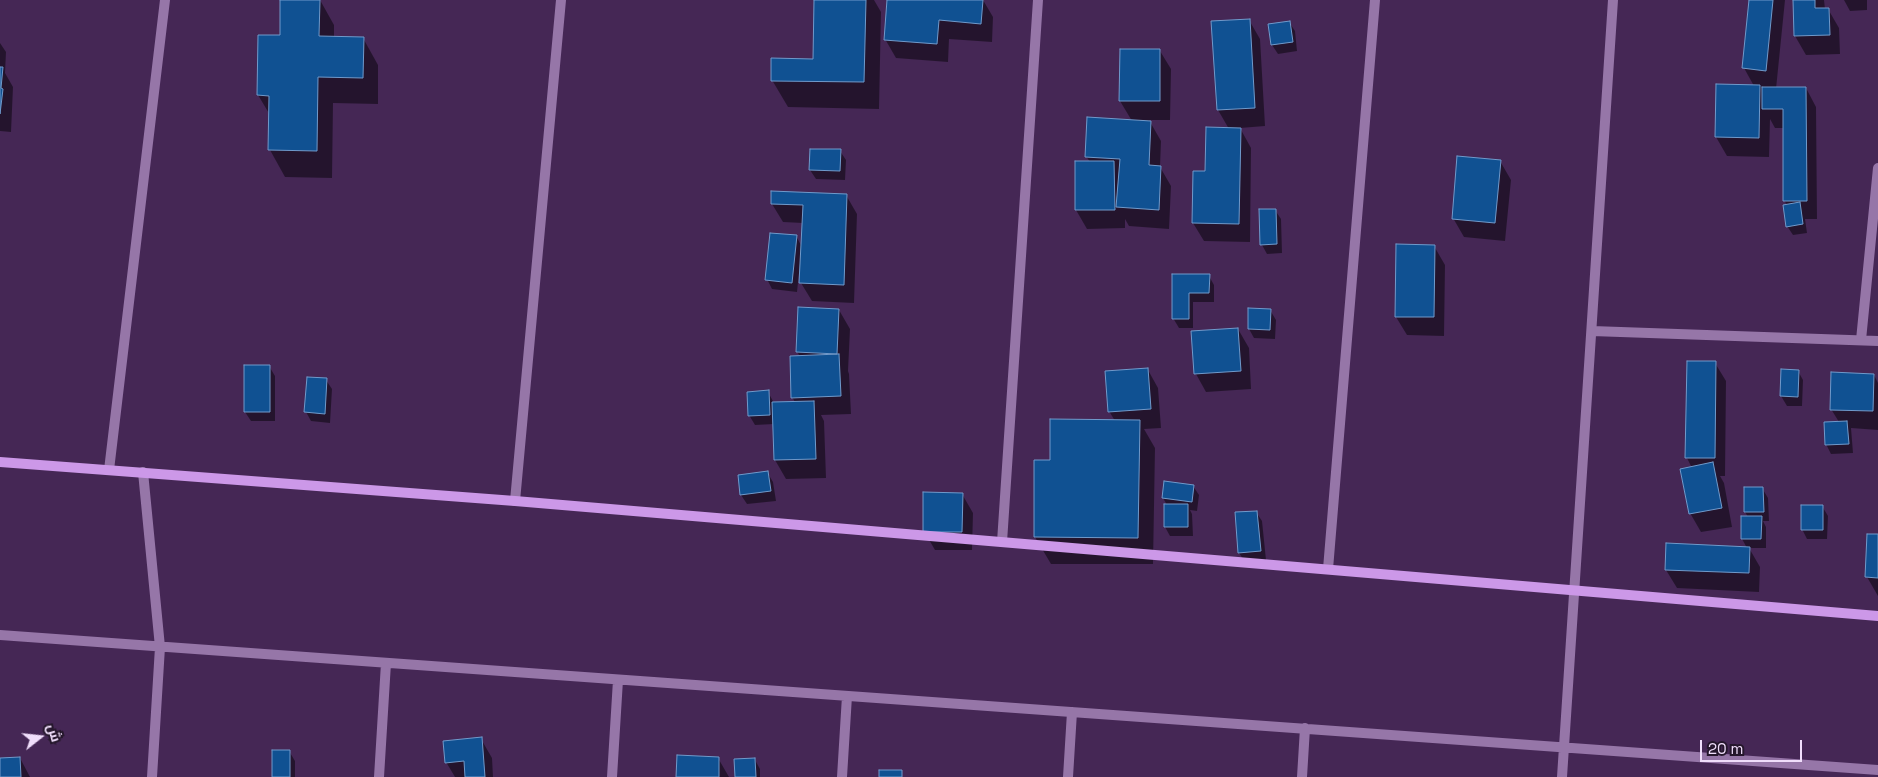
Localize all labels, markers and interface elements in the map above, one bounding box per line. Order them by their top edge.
north arrow [15,712,65,762]
text: ش [43,722,66,744]
scale bar [1703,730,1806,762]
text: 20 m [1708,739,1743,758]

